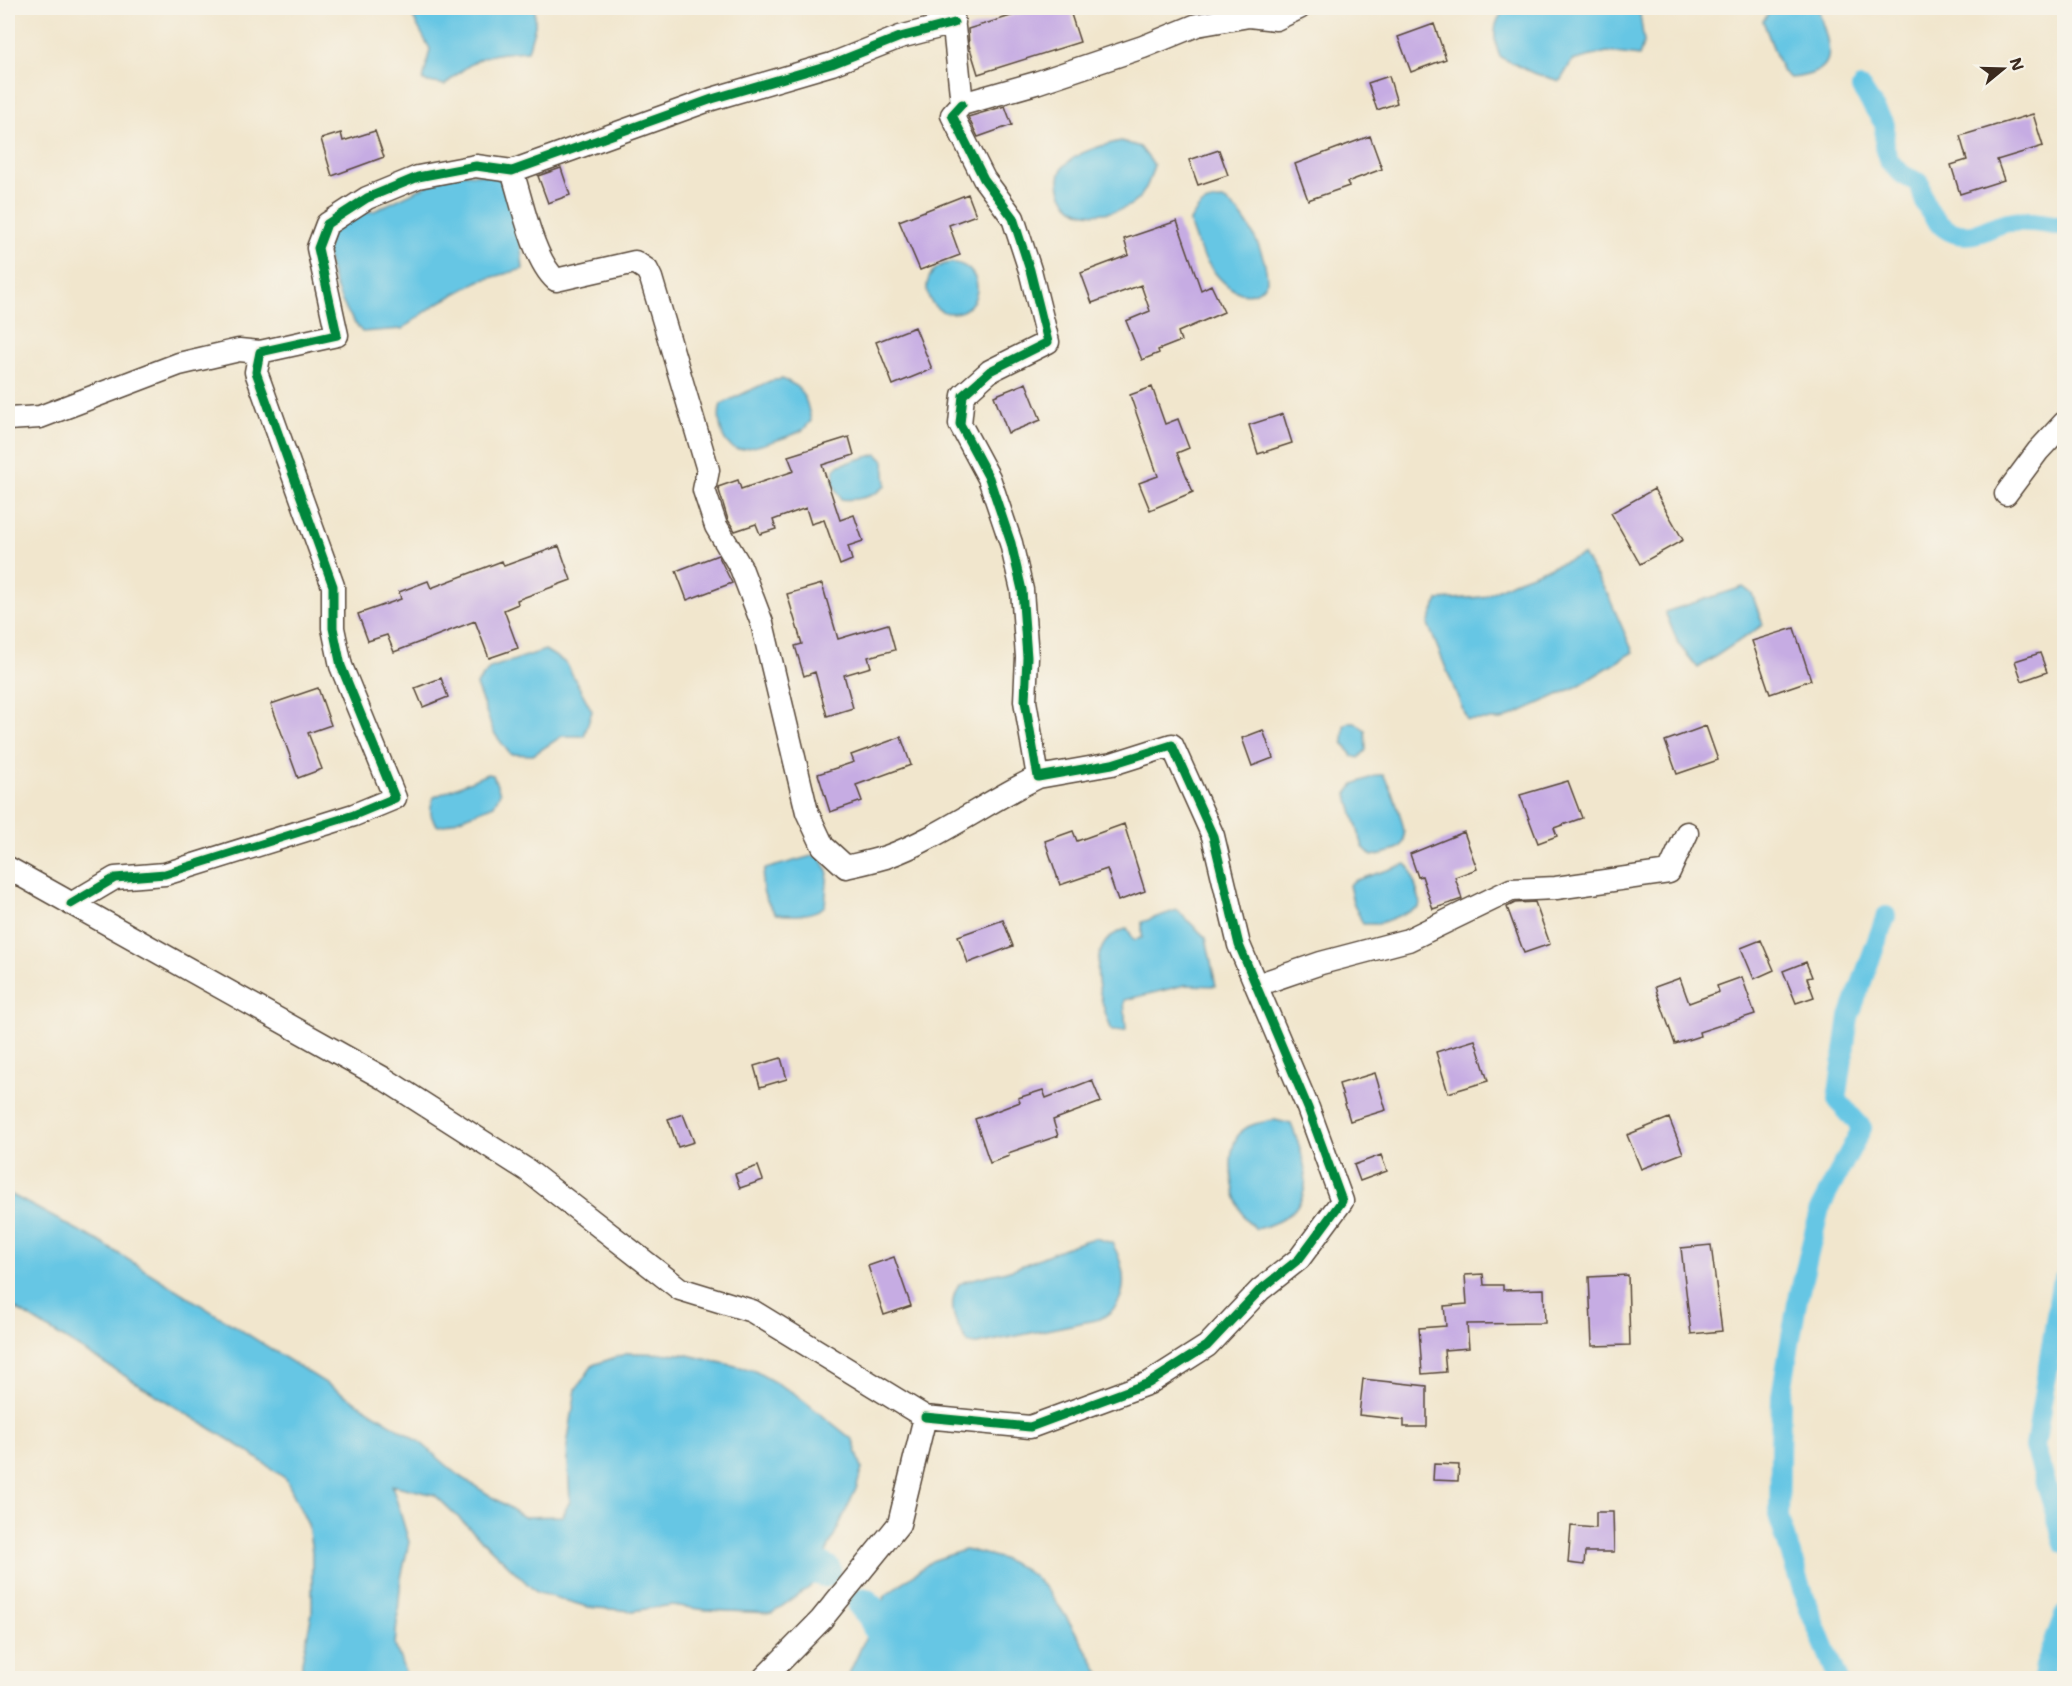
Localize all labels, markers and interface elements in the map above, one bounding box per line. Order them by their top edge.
north arrow [1973,39,2033,99]
text: N [2005,55,2029,74]

